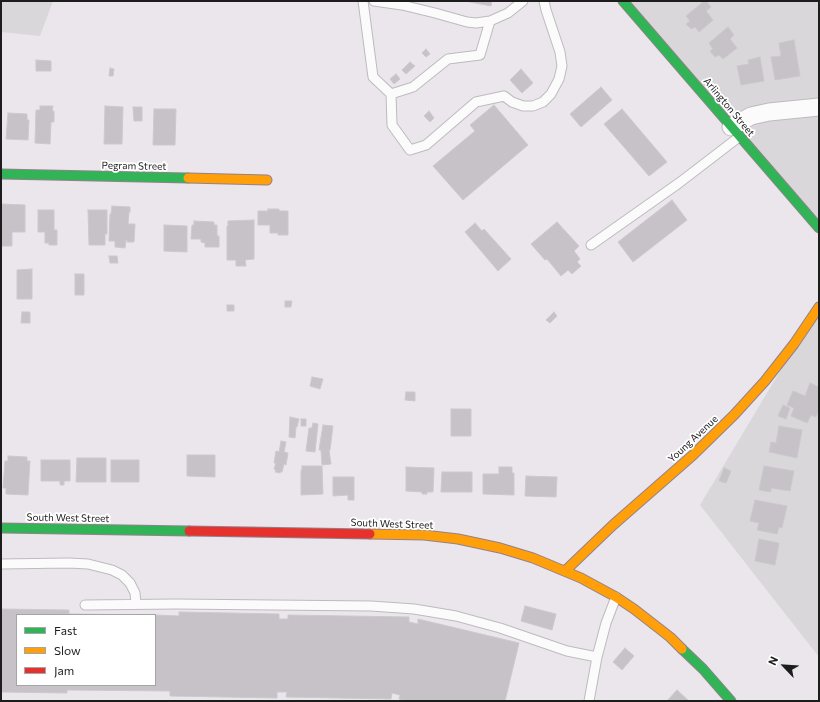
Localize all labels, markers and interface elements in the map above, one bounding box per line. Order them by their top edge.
street label: Arlington Street [701,75,757,139]
street label: Pegram Street [101,159,167,173]
street label: Young Avenue [666,413,720,465]
street label: South West Street [27,511,109,525]
street label: South West Street [350,517,434,531]
legend [16,614,156,686]
text: Fast [54,623,77,637]
text: Slow [54,643,81,657]
north arrow [764,646,804,686]
text: N [765,654,780,667]
text: Jam [54,663,74,677]

